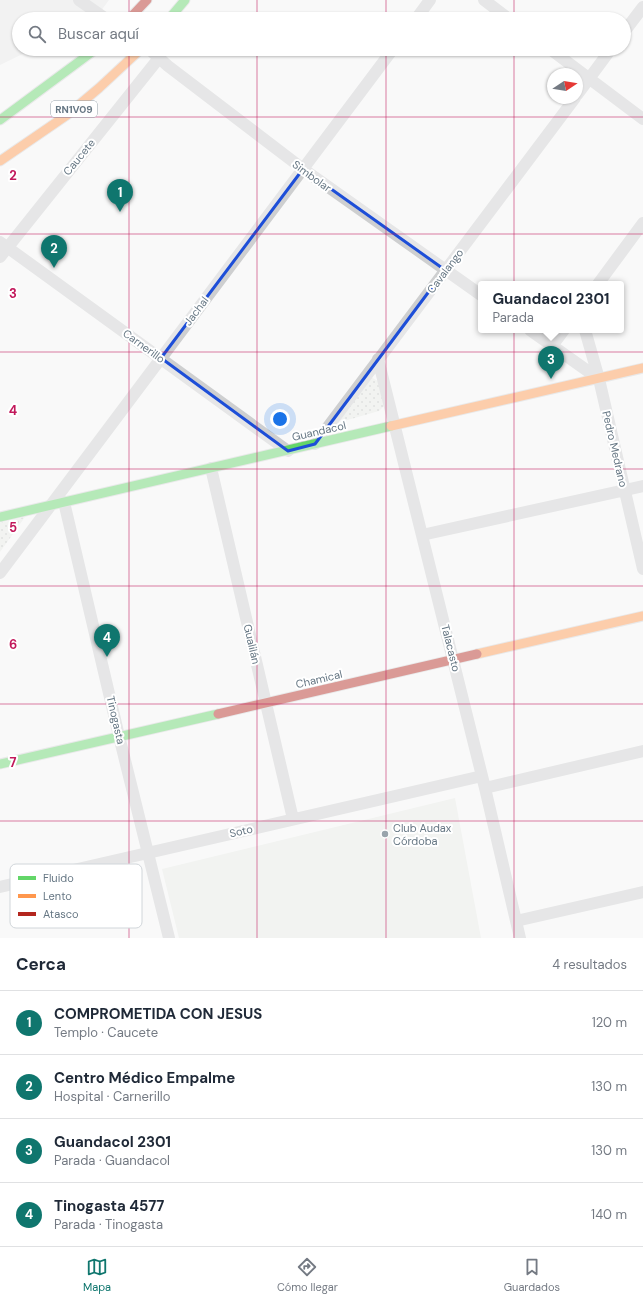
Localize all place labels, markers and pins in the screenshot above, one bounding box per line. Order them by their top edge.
pin: 1 [107,179,133,212]
pin: 2 [41,235,67,268]
pin: 3 [538,346,564,379]
pin: 4 [94,624,120,657]
place label: Club Audax Córdoba [393,821,452,848]
marker: Club Audax Córdoba [380,829,390,839]

